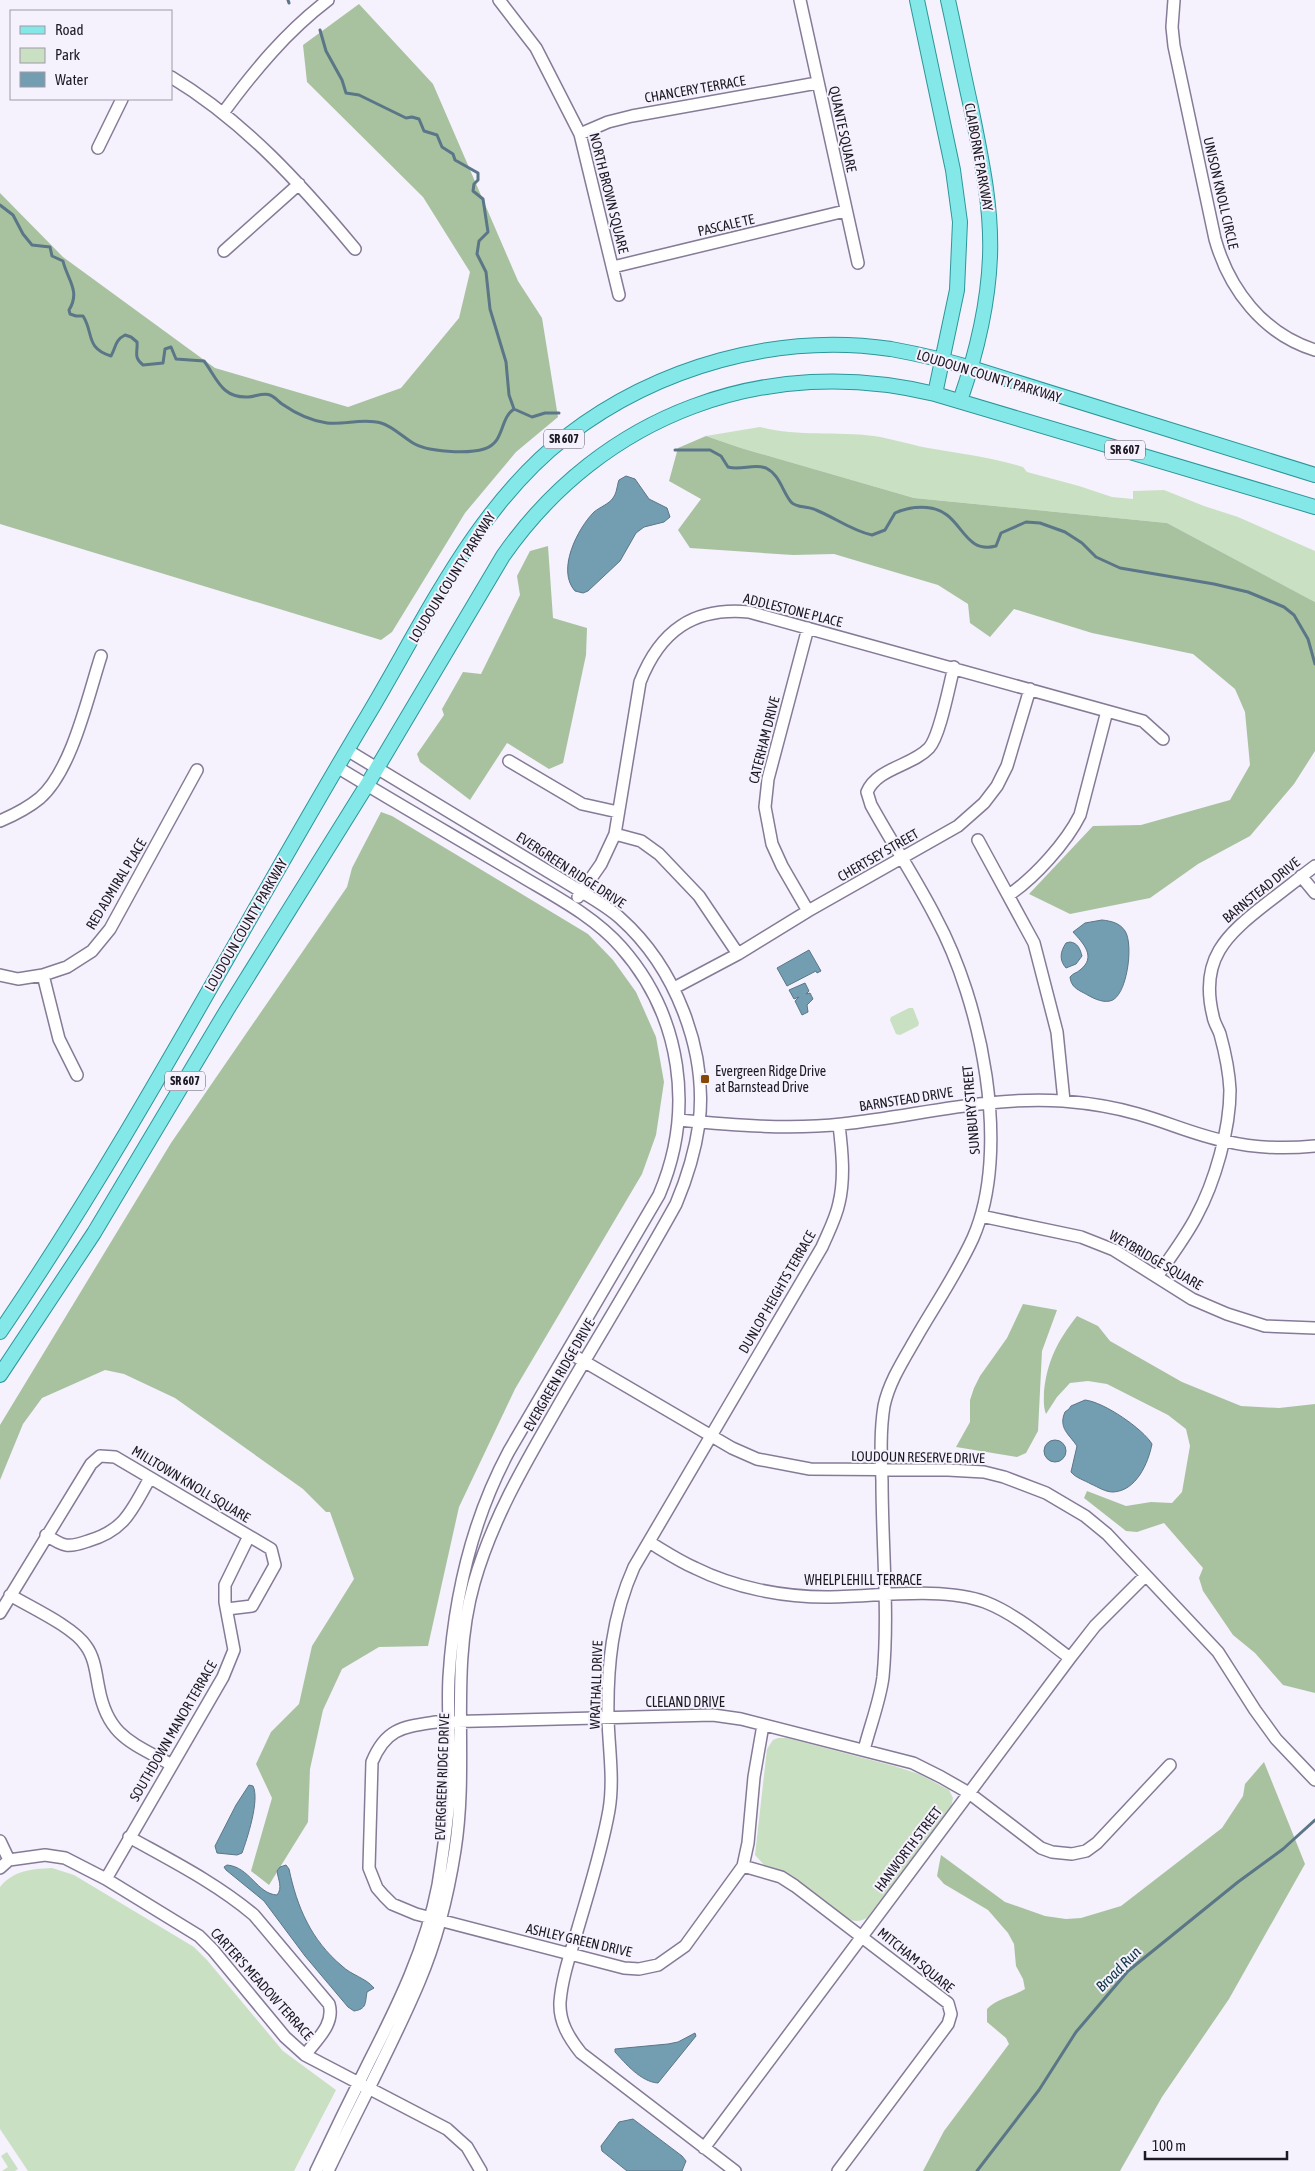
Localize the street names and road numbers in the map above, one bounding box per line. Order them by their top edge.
street label: CHANCERY TERRACE [643,72,747,106]
street label: QUANTE SQUARE [826,84,860,174]
street label: CLAIBORNE PARKWAY [962,102,997,213]
street label: NORTH BROWN SQUARE [586,131,632,255]
street label: UNISON KNOLL CIRCLE [1200,135,1242,251]
street label: PASCALE TE [696,211,756,239]
street label: LOUDOUN COUNTY PARKWAY [915,346,1064,406]
road number: SR 607 [544,429,584,448]
road number: SR 607 [1105,440,1145,460]
street label: LOUDOUN COUNTY PARKWAY [405,508,499,645]
street label: ADDLESTONE PLACE [742,590,844,630]
street label: CATERHAM DRIVE [745,695,783,785]
street label: CHERTSEY STREET [835,825,921,885]
street label: EVERGREEN RIDGE DRIVE [513,829,629,911]
street label: RED ADMIRAL PLACE [83,836,149,932]
street label: BARNSTEAD DRIVE [1219,854,1303,926]
street label: LOUDOUN COUNTY PARKWAY [201,855,291,994]
street label: SUNBURY STREET [959,1065,983,1155]
road number: SR 607 [165,1072,205,1090]
street label: BARNSTEAD DRIVE [858,1084,954,1114]
street label: WEYBRIDGE SQUARE [1107,1227,1205,1293]
street label: DUNLOP HEIGHTS TERRACE [735,1228,819,1356]
street label: EVERGREEN RIDGE DRIVE [520,1316,598,1434]
street label: MILLTOWN KNOLL SQUARE [129,1442,253,1526]
street label: LOUDOUN RESERVE DRIVE [851,1448,985,1466]
street label: WHELPLEHILL TERRACE [804,1572,922,1588]
street label: WRATHALL DRIVE [586,1640,606,1730]
street label: SOUTHDOWN MANOR TERRACE [126,1658,220,1804]
street label: CLELAND DRIVE [645,1694,725,1710]
street label: EVERGREEN RIDGE DRIVE [432,1713,452,1841]
street label: HANWORTH STREET [871,1804,945,1894]
street label: ASHLEY GREEN DRIVE [525,1920,634,1960]
street label: MITCHAM SQUARE [875,1924,957,1996]
street label: CARTER'S MEADOW TERRACE [208,1925,316,2043]

